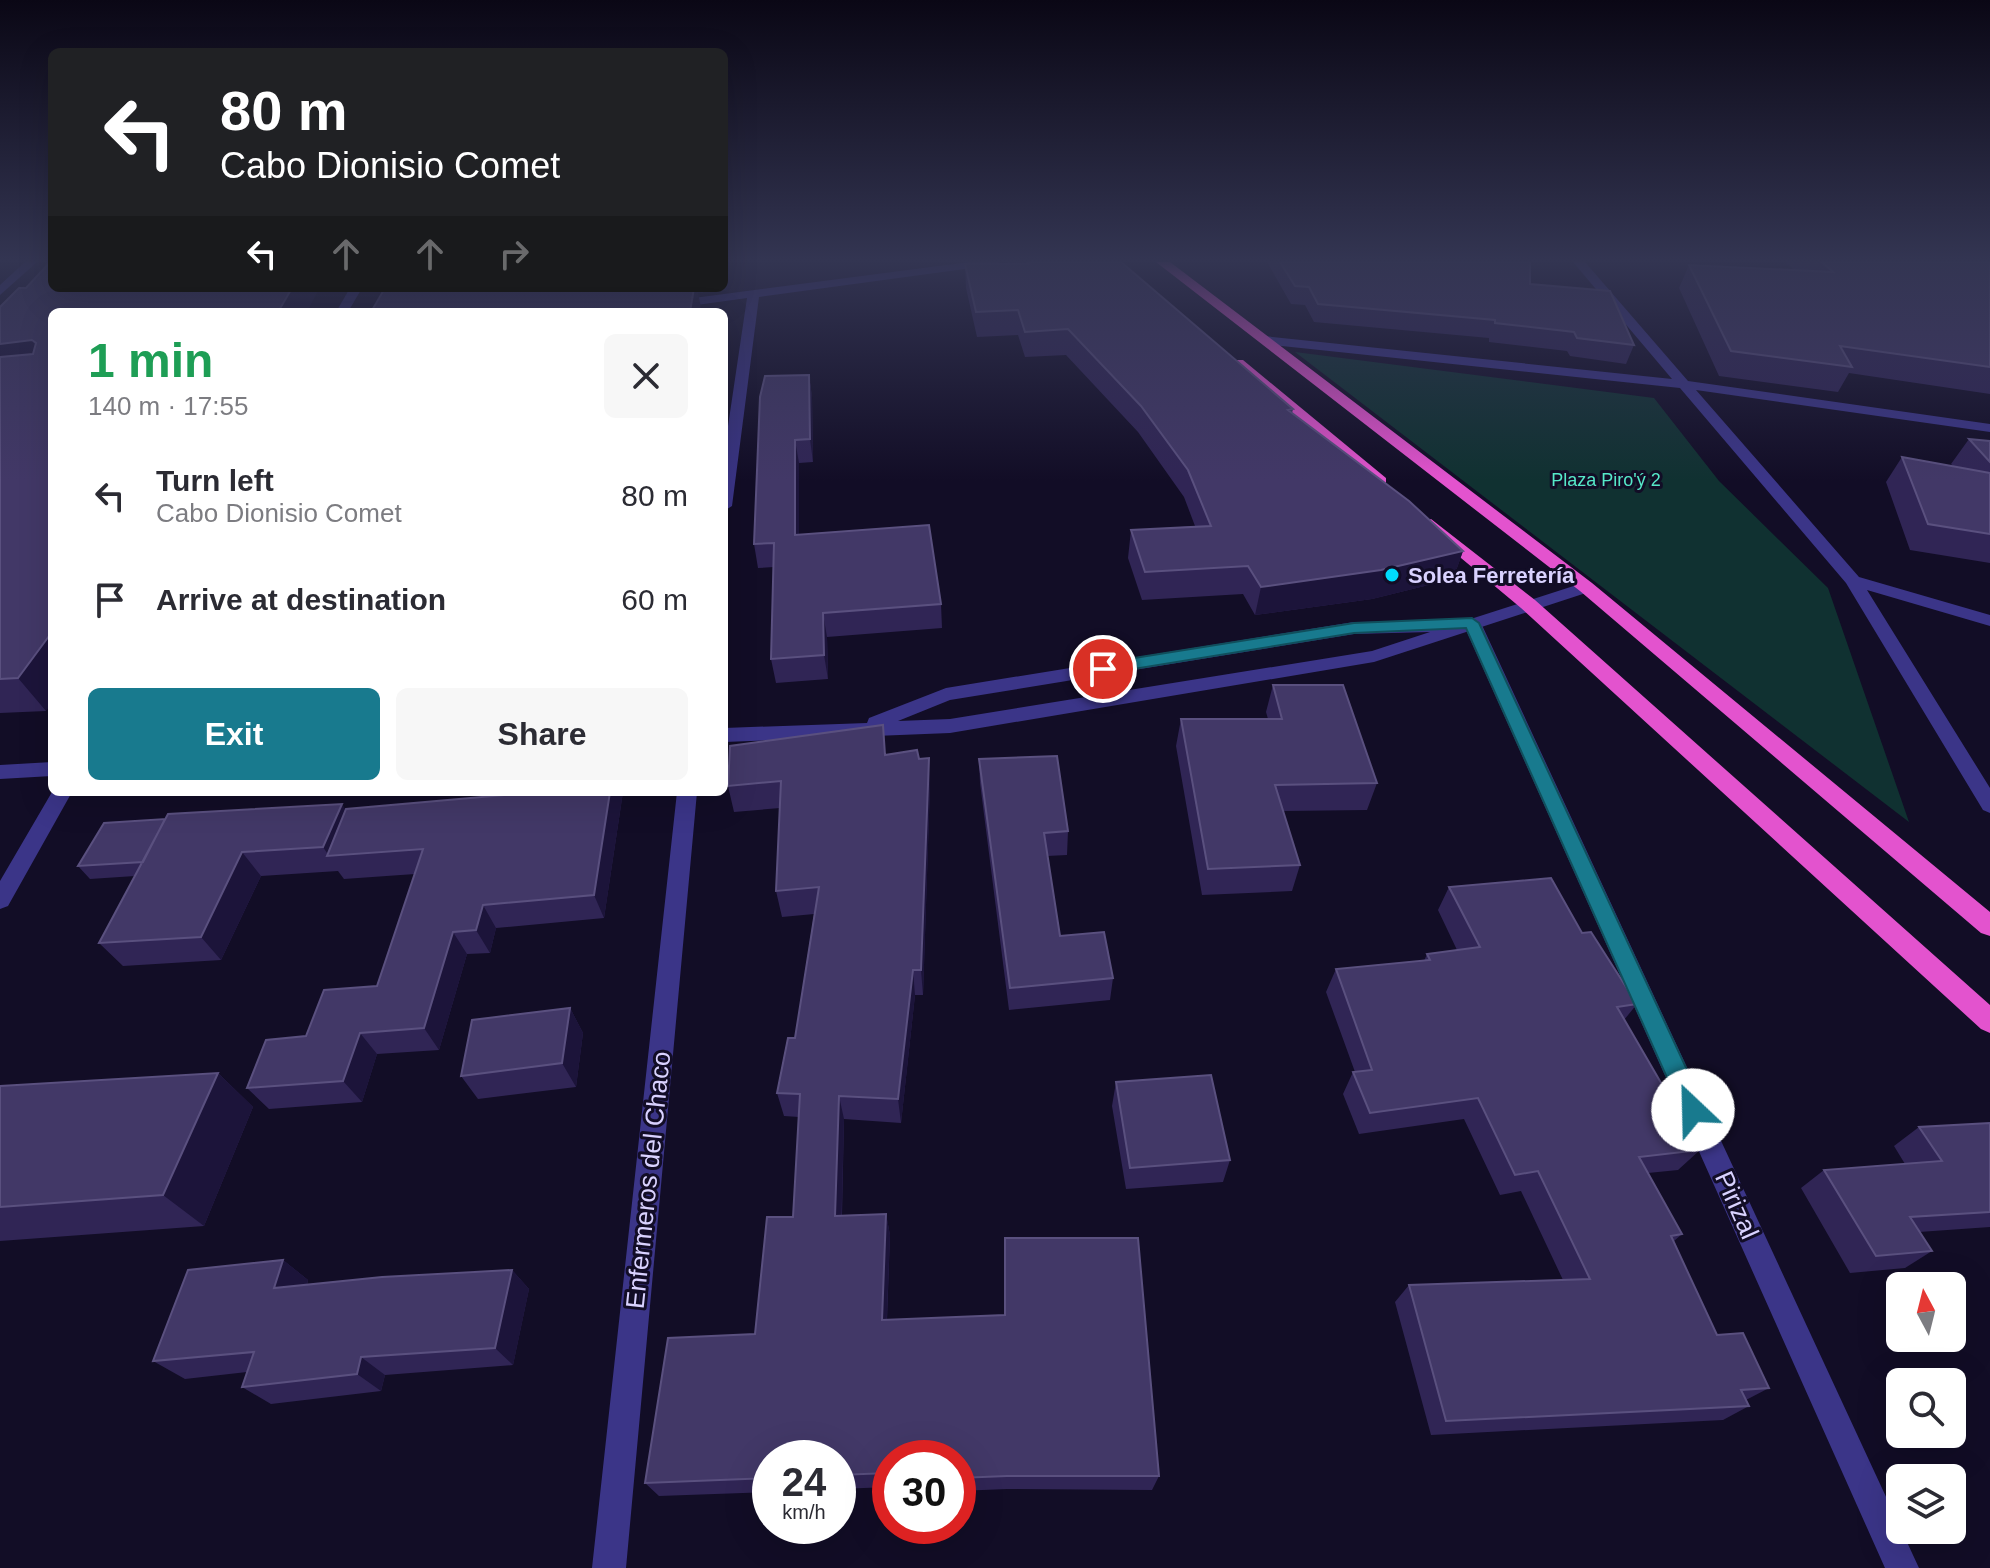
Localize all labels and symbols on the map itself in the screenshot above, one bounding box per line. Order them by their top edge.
park label: Plaza Piro'ý 2 [1551,470,1661,490]
place label: Solea Ferretería [1408,563,1575,588]
marker: Solea Ferretería [1383,566,1401,584]
pin [1069,635,1137,703]
street label: Enfermeros del Chaco [620,1050,676,1310]
position arrow [1651,1068,1735,1152]
street label: Pirizal [1709,1167,1765,1243]
north arrow [1886,1272,1966,1352]
speed limit sign: 30 [872,1440,976,1544]

